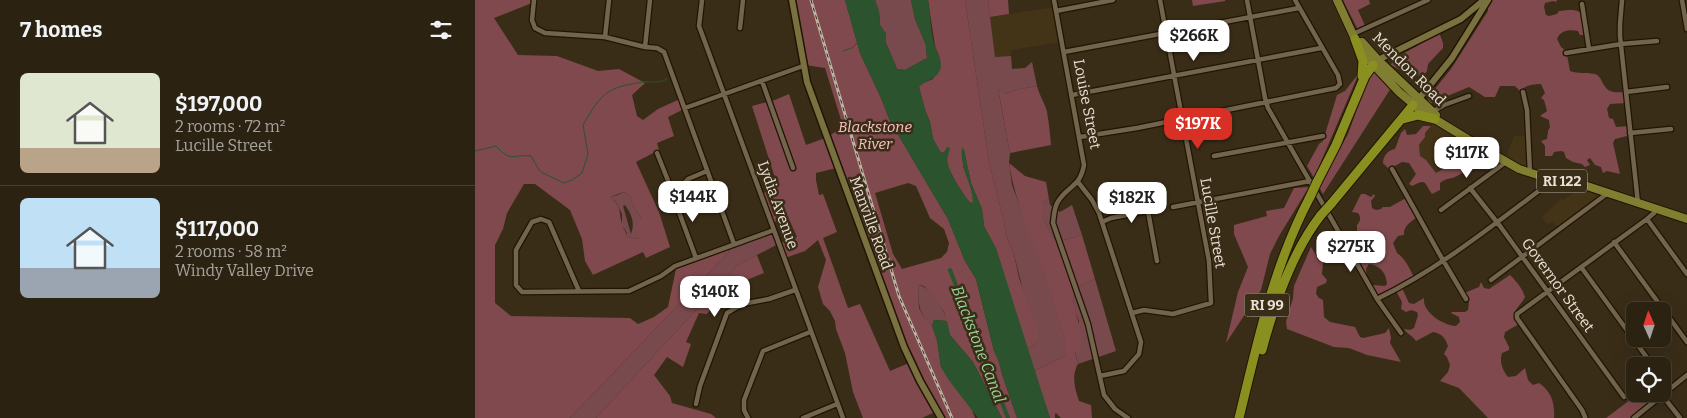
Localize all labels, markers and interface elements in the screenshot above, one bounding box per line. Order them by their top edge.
icon: filters [427,16,455,44]
text: 7 homes [20,17,102,43]
pin: $266K [1159,20,1229,62]
text: $266K [1169,26,1219,45]
street label: Mendon Road [1369,29,1449,109]
street label: Louise Street [1069,58,1105,151]
text: $197,000 [175,91,262,117]
icon: home [60,93,120,153]
pin: $197K [1163,108,1233,150]
text: $197K [1175,114,1221,133]
text: 2 rooms · 72 m² [175,117,285,136]
park label: Blackstone River [838,118,912,153]
text: Lucille Street [175,136,273,155]
pin: $117K [1432,136,1502,179]
text: $117K [1445,143,1489,162]
street label: Lydia Avenue [754,159,802,251]
road number: RI 122 [1537,170,1587,192]
street label: Manville Road [846,174,896,272]
street label: Lucille Street [1196,176,1230,270]
pin: $144K [658,180,728,223]
pin: $182K [1097,182,1167,224]
text: $144K [669,187,717,206]
text: $182K [1109,188,1155,207]
text: $117,000 [175,216,259,242]
icon: home [60,218,120,278]
pin: $275K [1316,230,1386,273]
street label: Governor Street [1518,235,1598,336]
text: $275K [1327,237,1375,256]
text: 2 rooms · 58 m² [175,242,287,261]
text: Windy Valley Drive [175,261,314,280]
pin: $140K [680,276,750,318]
text: $140K [691,282,739,301]
water label: Blackstone Canal [947,283,1010,405]
road number: RI 99 [1245,294,1289,316]
north arrow [1626,302,1671,348]
map controls [1626,302,1671,402]
button: locate [1626,357,1671,402]

